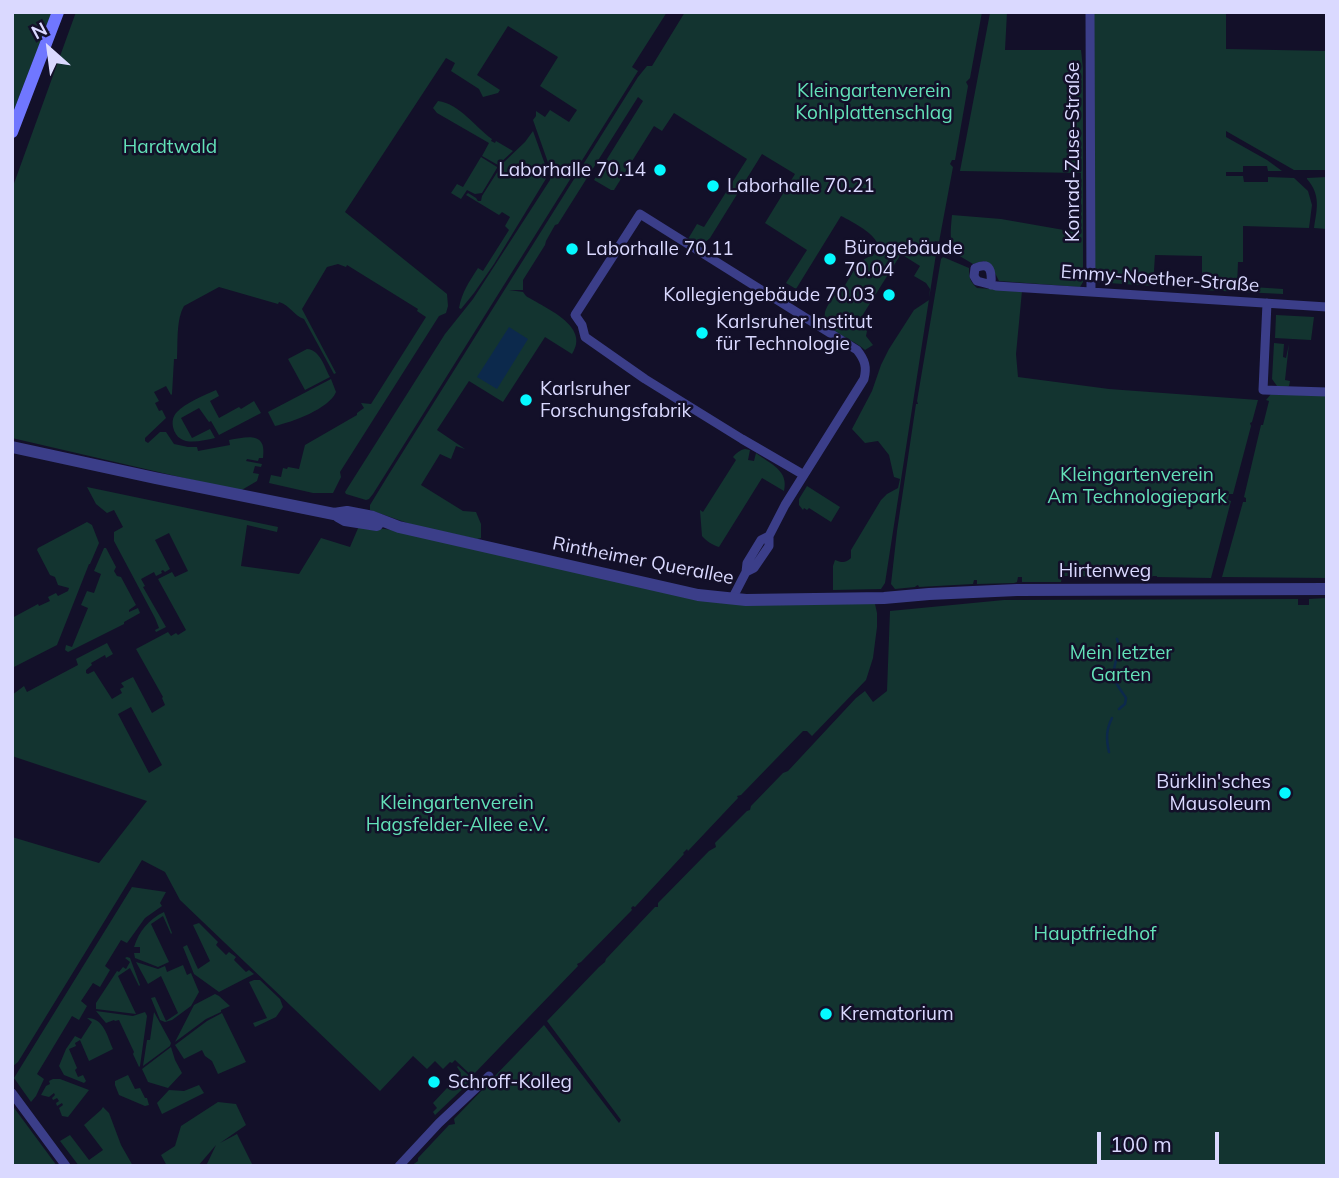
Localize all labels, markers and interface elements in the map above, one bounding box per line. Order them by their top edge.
north arrow [14,14,84,84]
text: N [27,16,51,44]
street label: Konrad-Zuse-Straße [1062,62,1084,242]
park label: Kleingartenverein Kohlplattenschlag [795,80,953,124]
park label: Hardtwald [123,136,217,158]
place label: Laborhalle 70.14 [498,159,646,181]
marker: Laborhalle 70.14 [652,162,668,178]
place label: Laborhalle 70.21 [727,175,875,197]
marker: Laborhalle 70.21 [705,178,721,194]
place label: Bürogebäude 70.04 [844,237,963,281]
place label: Laborhalle 70.11 [586,238,734,260]
marker: Laborhalle 70.11 [564,241,580,257]
marker: Bürogebäude 70.04 [822,251,838,267]
street label: Emmy-Noether-Straße [1060,261,1260,297]
place label: Kollegiengebäude 70.03 [663,284,875,306]
marker: Kollegiengebäude 70.03 [881,287,897,303]
place label: Karlsruher Institut für Technologie [716,311,872,355]
marker: Karlsruher Institut für Technologie [694,325,710,341]
place label: Karlsruher Forschungsfabrik [540,378,691,422]
marker: Karlsruher Forschungsfabrik [518,392,534,408]
park label: Kleingartenverein Am Technologiepark [1047,464,1227,508]
street label: Rintheimer Querallee [550,532,736,590]
street label: Hirtenweg [1059,560,1151,582]
park label: Mein letzter Garten [1070,642,1172,686]
place label: Bürklin'sches Mausoleum [1156,771,1271,815]
marker: Bürklin'sches Mausoleum [1277,785,1293,801]
park label: Kleingartenverein Hagsfelder-Allee e.V. [366,792,548,836]
park label: Hauptfriedhof [1034,923,1156,945]
place label: Krematorium [840,1003,954,1025]
marker: Krematorium [818,1006,834,1022]
place label: Schroff-Kolleg [448,1071,572,1093]
marker: Schroff-Kolleg [426,1074,442,1090]
scale bar [1101,1118,1224,1162]
text: 100 m [1110,1131,1172,1157]

